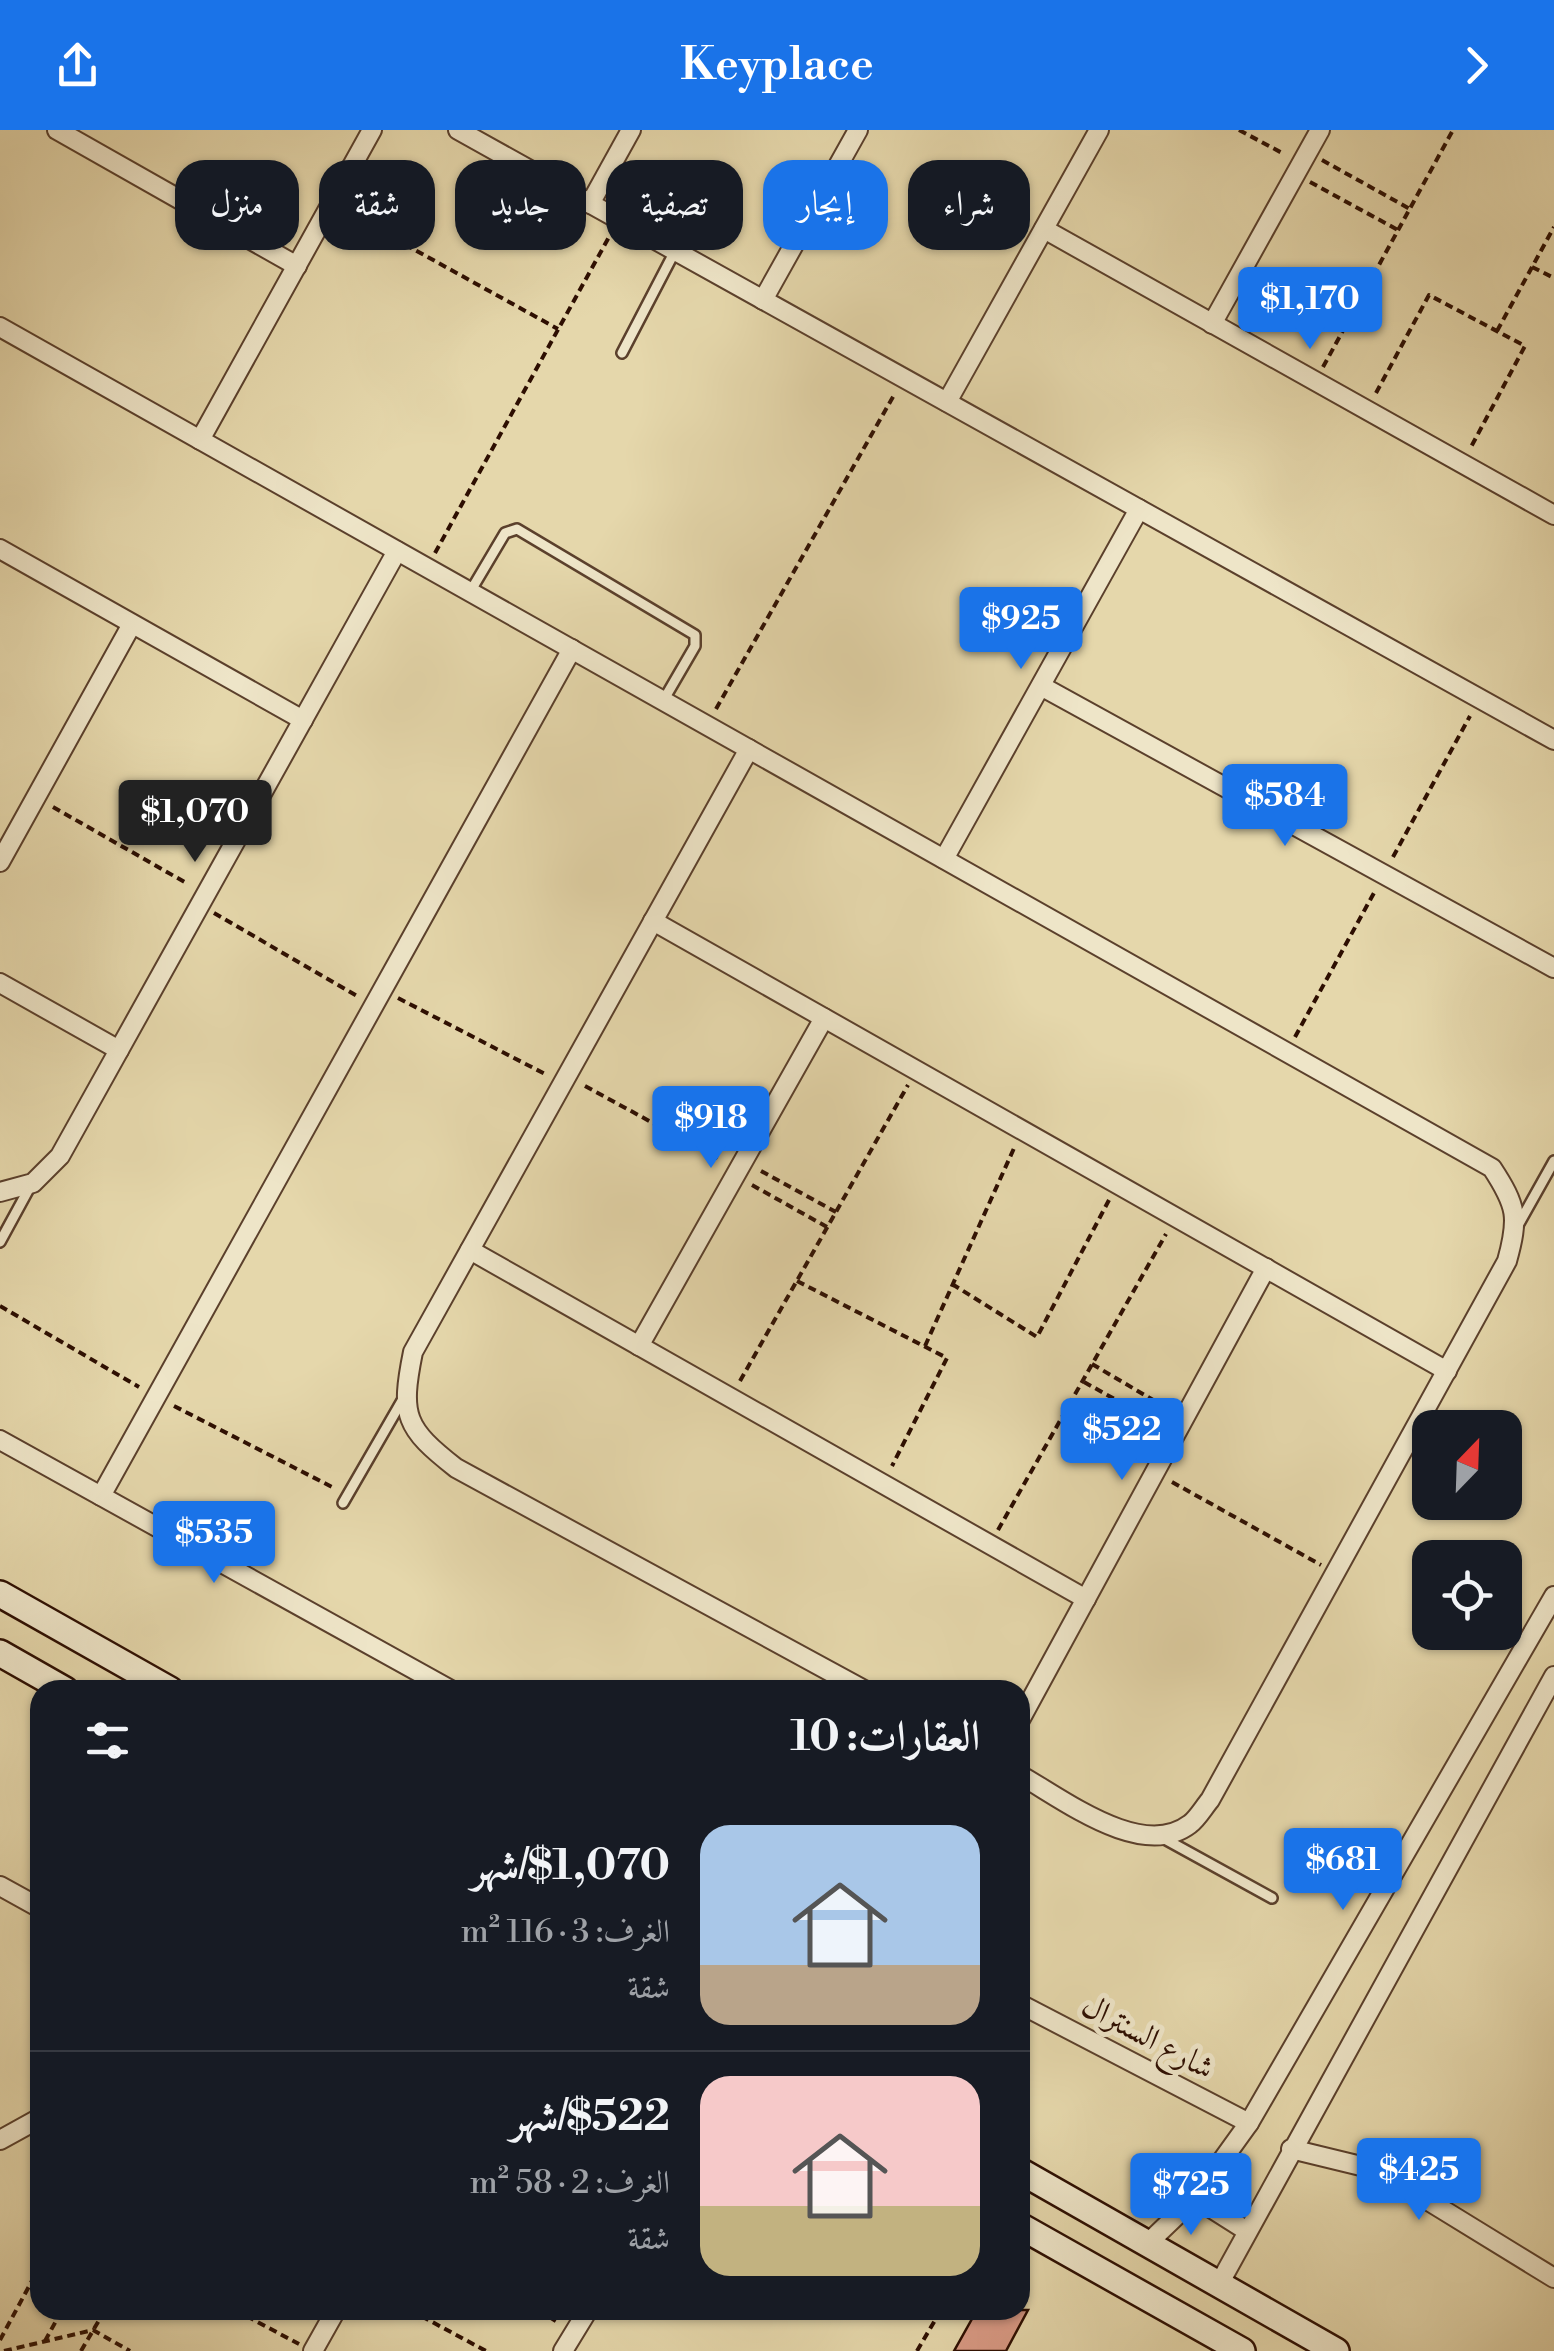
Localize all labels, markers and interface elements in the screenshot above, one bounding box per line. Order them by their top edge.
text: Keyplace [680,37,874,94]
icon: share [50,38,105,93]
icon: forward [1449,38,1504,93]
chip: منزل [175,160,299,250]
chip: شقة [319,160,435,250]
chip: جديد [455,160,586,250]
chip: تصفية [606,160,743,250]
chip: إيجار [763,160,888,250]
chip: شراء [908,160,1030,250]
pin: $1,170 [1229,267,1391,352]
text: $1,170 [1260,279,1360,319]
pin: $925 [962,587,1080,672]
text: $925 [981,599,1061,639]
pin: $584 [1226,764,1344,849]
text: $584 [1244,776,1326,816]
pin: $1,070 [114,780,276,865]
text: $1,070 [141,792,249,832]
pin: $918 [652,1086,770,1171]
text: $918 [674,1098,748,1138]
pin: $522 [1063,1398,1181,1483]
text: $522 [1083,1410,1161,1450]
north arrow [1412,1410,1522,1520]
map controls [1412,1410,1522,1650]
pin: $535 [155,1501,273,1586]
text: $535 [175,1513,253,1553]
button: locate [1412,1540,1522,1650]
text: العقارات: 10 [790,1711,980,1764]
icon: filters [80,1713,135,1768]
pin: $681 [1284,1828,1402,1913]
text: $1,070/شهر [471,1840,670,1893]
text: $681 [1306,1840,1380,1880]
icon: home [780,1865,900,1985]
text: الغرف: 3 · 116 m² [461,1912,670,1952]
text: شقة [628,1968,670,2008]
street label: شارع السنترال [1072,1985,1221,2094]
text: $522/شهر [510,2091,670,2144]
icon: home [780,2116,900,2236]
pin: $425 [1360,2138,1478,2223]
text: $425 [1379,2150,1459,2190]
pin: $725 [1132,2153,1250,2238]
text: الغرف: 2 · 58 m² [470,2163,670,2203]
text: $725 [1152,2165,1230,2205]
text: شقة [628,2219,670,2259]

